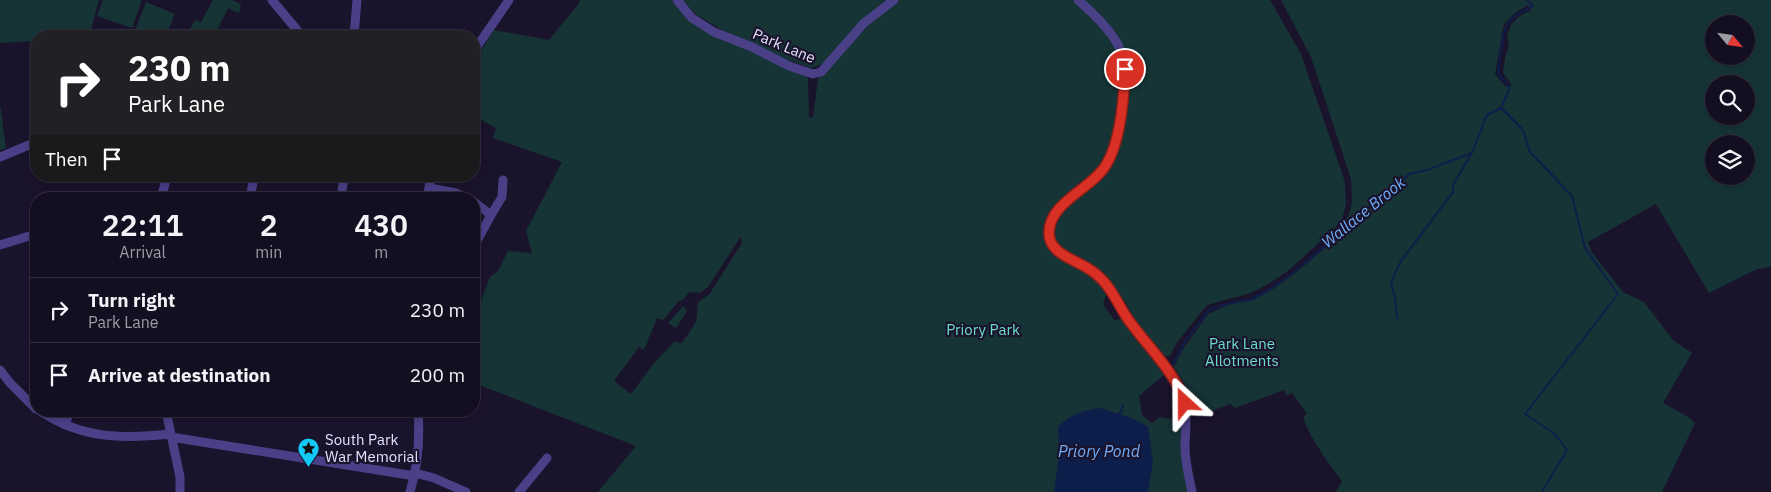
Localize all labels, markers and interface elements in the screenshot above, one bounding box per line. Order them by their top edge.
north arrow [1705,15,1755,65]
map controls [1705,15,1755,185]
street label: Park Lane [750,24,818,67]
text: 230 m [128,45,231,91]
pin [1104,48,1146,90]
icon: right [45,50,110,115]
icon: arrive [1111,55,1139,83]
button: search [1705,75,1755,125]
text: Park Lane [128,89,225,118]
button: layers [1705,135,1755,185]
icon: arrive [98,145,126,173]
text: Then [45,147,88,171]
water label: Wallace Brook [1317,172,1409,252]
text: 22:11 [102,205,183,244]
text: 2 [260,205,278,244]
text: 430 [354,205,408,244]
text: Arrival [119,242,166,262]
text: min [255,242,282,262]
text: m [374,242,388,262]
text: Turn right [88,288,175,312]
icon: right [45,296,73,324]
text: 230 m [410,298,465,322]
text: Park Lane [88,312,159,332]
park label: Priory Park [946,320,1020,339]
park label: Park Lane Allotments [1205,334,1279,370]
icon: arrive [45,361,73,389]
text: Arrive at destination [88,363,271,387]
text: 200 m [410,363,465,387]
position arrow [1158,376,1210,428]
place label: South Park War Memorial [325,430,419,466]
place icon: South Park War Memorial [297,437,321,468]
water label: Priory Pond [1058,441,1141,461]

